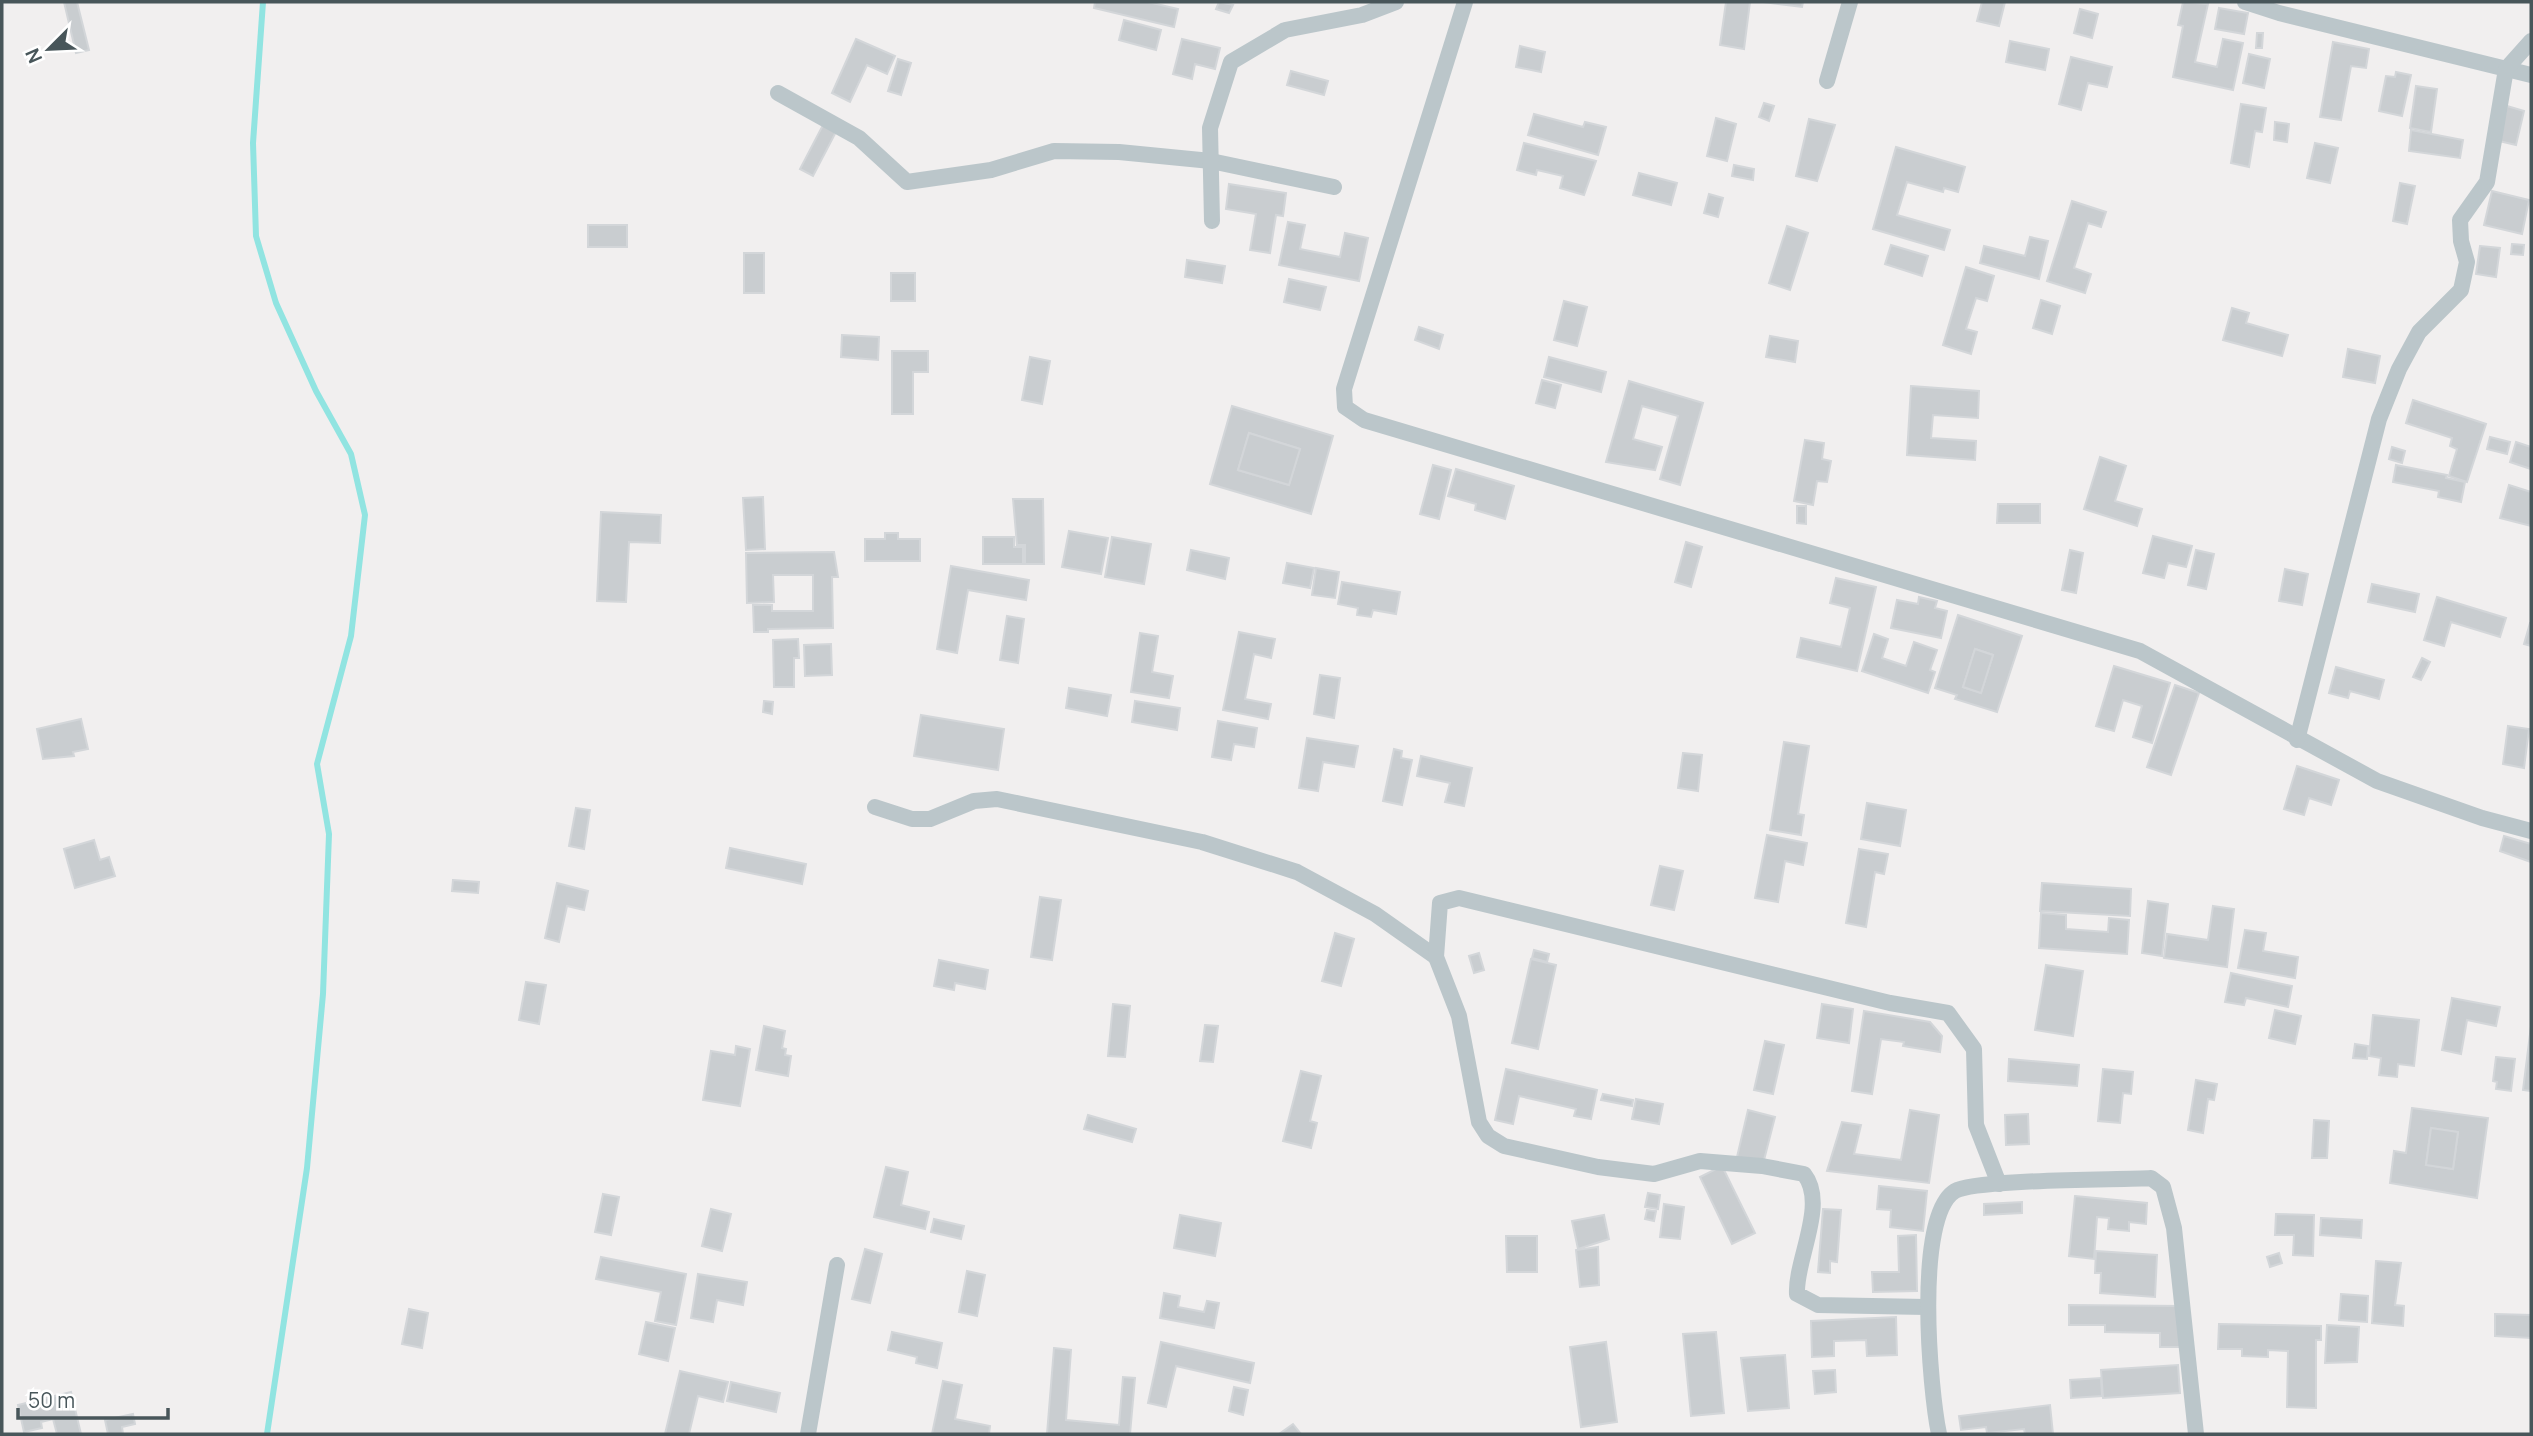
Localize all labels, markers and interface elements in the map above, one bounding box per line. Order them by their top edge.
north arrow [14,14,84,84]
text: N [19,44,48,67]
scale bar [18,1376,168,1420]
text: 50 m [28,1386,75,1414]

